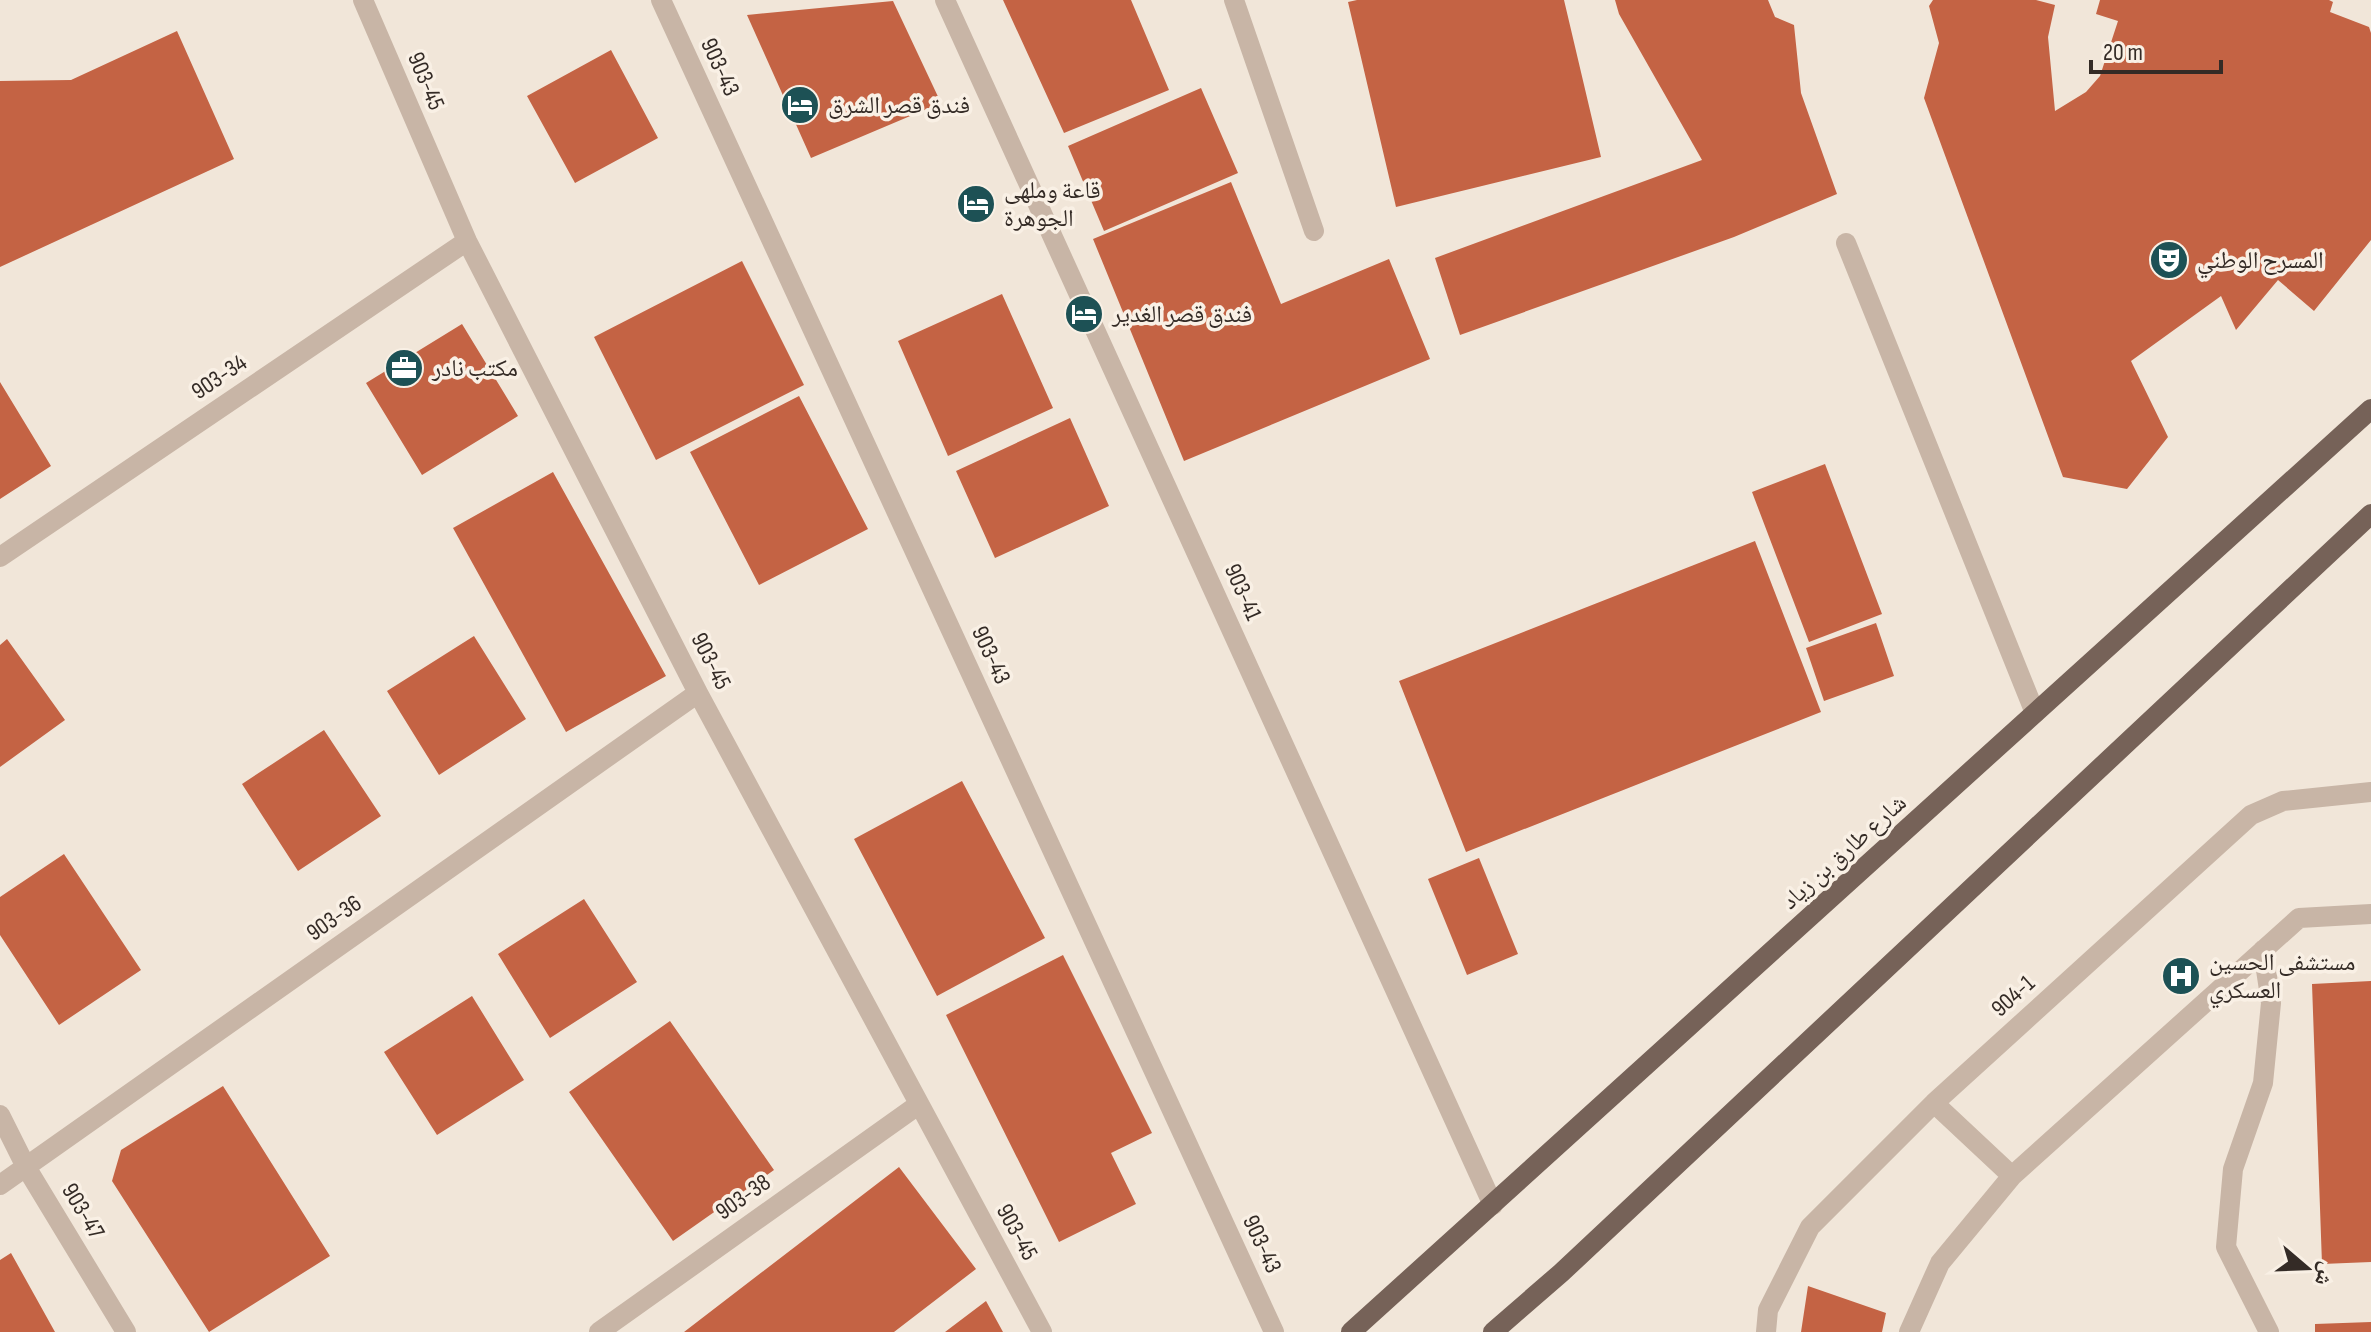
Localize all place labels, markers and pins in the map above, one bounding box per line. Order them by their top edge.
hotel icon: فندق قصر الشرق [779,84,821,126]
place label: فندق قصر الشرق [828,91,970,120]
place label: قاعة وملهى الجوهرة [1004,176,1101,233]
hotel icon: قاعة وملهى الجوهرة [955,183,997,225]
theatre icon: المسرح الوطني [2148,239,2190,281]
place label: المسرح الوطني [2197,246,2324,279]
hotel icon: فندق قصر الغدير [1063,293,1105,335]
place label: فندق قصر الغدير [1111,300,1252,329]
office icon: مكتب نادر [383,347,425,389]
place label: مكتب نادر [431,354,518,383]
place label: مستشفى الحسين العسكري [2209,948,2355,1009]
hospital icon: مستشفى الحسين العسكري [2160,955,2202,997]

